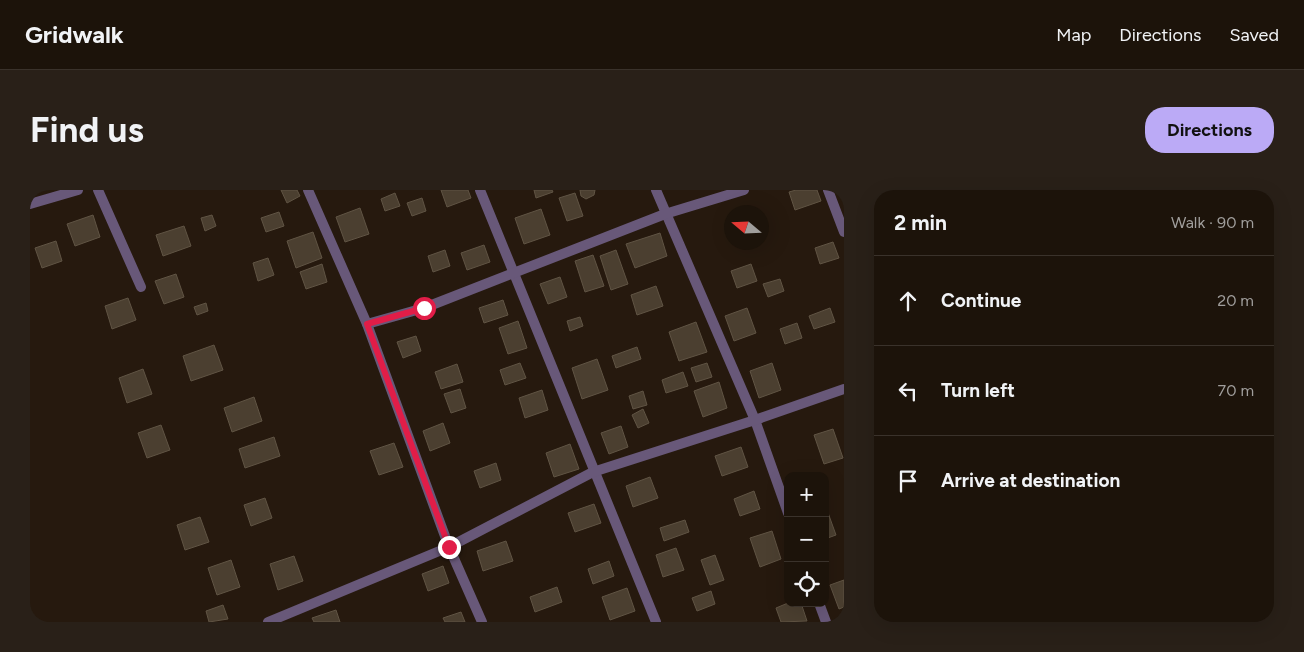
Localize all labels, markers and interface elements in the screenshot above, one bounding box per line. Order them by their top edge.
text: Gridwalk [25,20,124,49]
text: Map [1056,24,1091,46]
text: Directions [1119,24,1201,46]
text: Saved [1229,24,1279,46]
button: Directions [1145,107,1274,153]
text: Find us [30,109,144,151]
north arrow [724,205,769,250]
text: 2 min [894,210,947,235]
text: Walk · 90 m [1171,213,1254,232]
icon: ahead [894,287,922,315]
text: Continue [941,289,1021,312]
text: 20 m [1217,291,1254,310]
route start [413,297,436,320]
icon: left [894,377,922,405]
text: Turn left [941,379,1015,402]
text: 70 m [1218,381,1254,400]
icon: arrive [894,467,922,495]
text: Arrive at destination [941,469,1120,492]
map controls [784,472,829,607]
button: + [784,472,829,517]
button: − [784,517,829,562]
route end [438,536,461,559]
button: locate [784,562,829,607]

